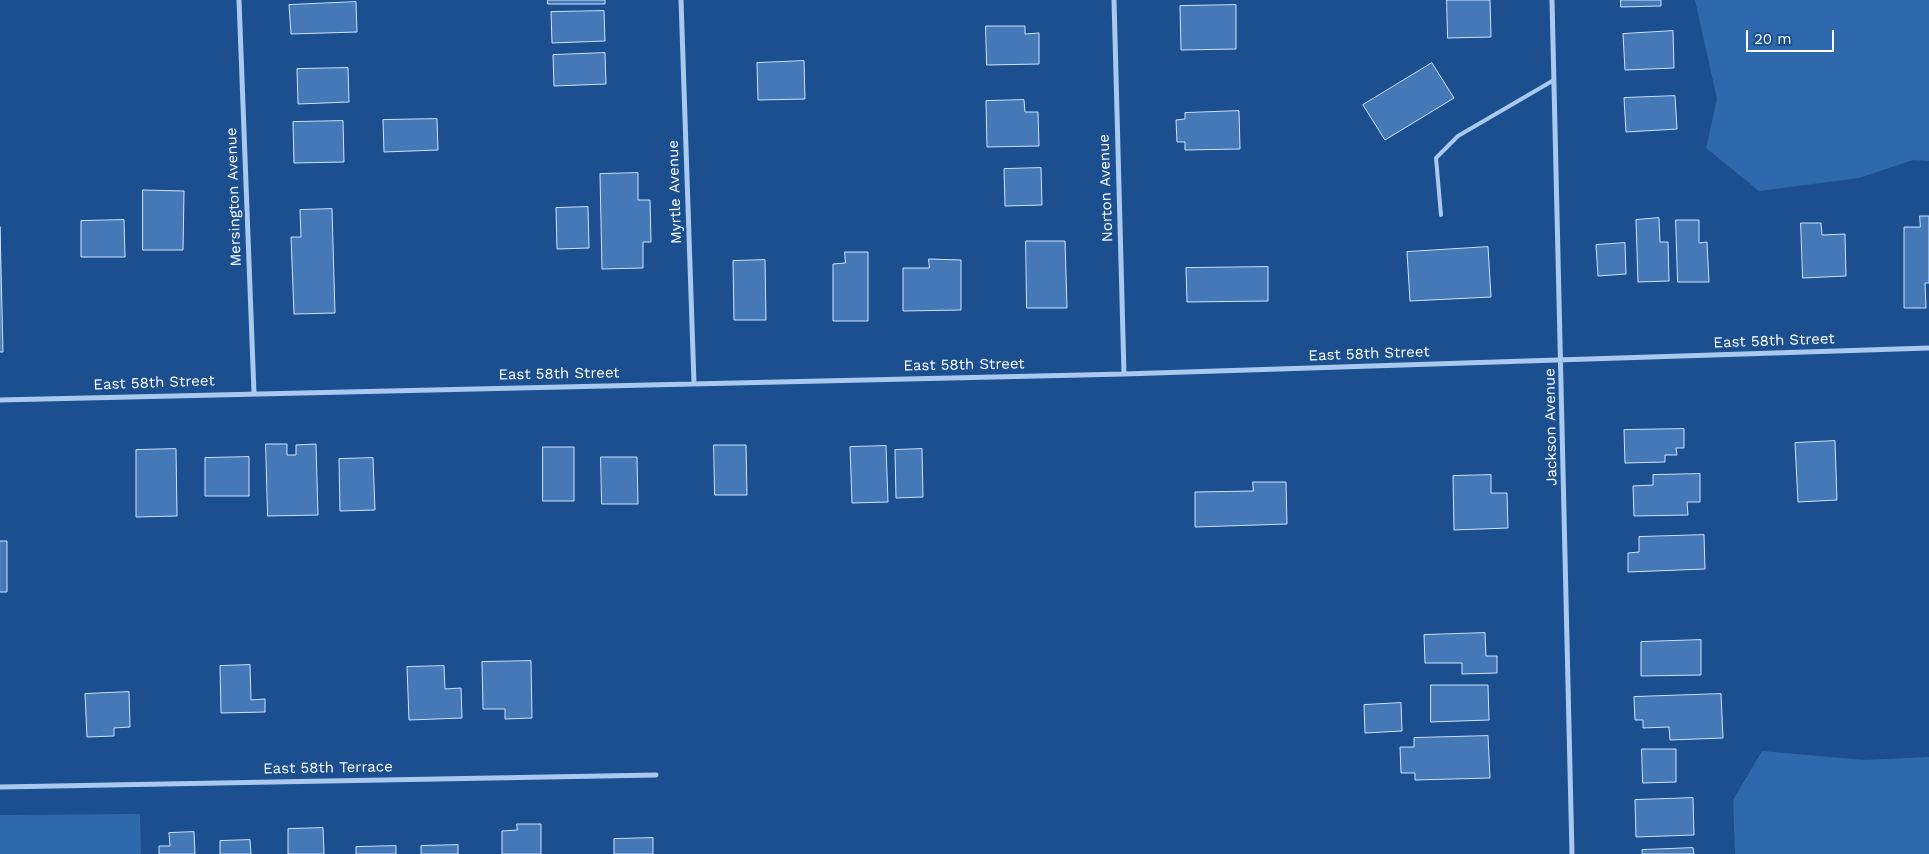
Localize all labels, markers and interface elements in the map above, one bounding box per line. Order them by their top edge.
scale bar [1749,20,1836,52]
text: 20 m [1754,30,1792,48]
street label: Mersington Avenue [223,127,245,267]
street label: Norton Avenue [1095,134,1117,242]
street label: Myrtle Avenue [664,140,686,244]
street label: East 58th Street [1713,330,1835,352]
street label: East 58th Street [1308,343,1430,365]
street label: East 58th Street [903,355,1025,375]
street label: East 58th Street [498,364,620,384]
street label: Jackson Avenue [1541,368,1561,486]
street label: East 58th Street [93,372,215,394]
street label: East 58th Terrace [263,758,393,778]

